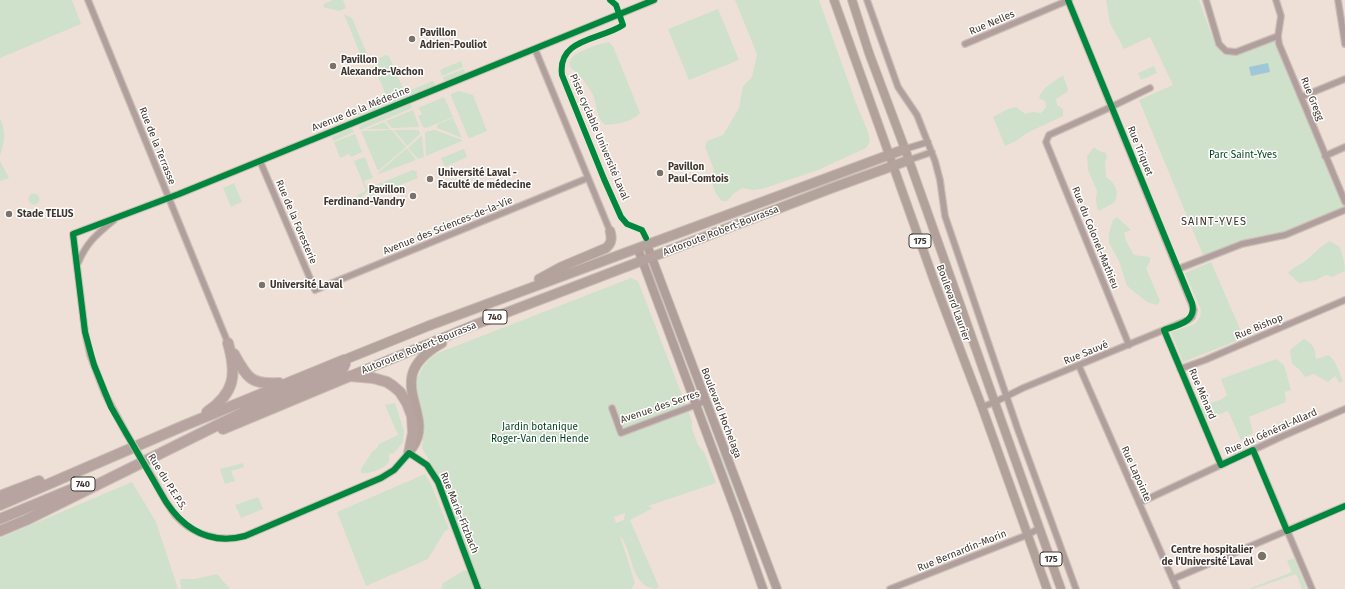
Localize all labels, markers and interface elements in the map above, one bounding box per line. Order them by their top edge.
street label: Rue Nelles [967,8,1017,38]
place label: Pavillon Adrien-Pouliot [420,27,487,50]
marker: Pavillon Adrien-Pouliot [407,34,417,44]
place label: Pavillon Alexandre-Vachon [341,54,423,78]
marker: Pavillon Alexandre-Vachon [328,61,338,71]
street label: Piste cyclable Université Laval [567,72,631,202]
street label: Rue Gregg [1298,76,1326,122]
street label: Avenue de la Médecine [310,84,412,134]
street label: Rue de la Terrasse [136,106,178,186]
street label: Rue Triquet [1125,124,1155,178]
park label: Parc Saint-Yves [1209,149,1277,161]
place label: Pavillon Paul-Comtois [668,161,729,184]
place label: Université Laval - Faculté de médecine [438,167,531,190]
marker: Pavillon Paul-Comtois [655,168,665,178]
marker: Université Laval - Faculté de médecine [425,174,435,184]
street label: Rue de la Foresterie [273,178,319,266]
place label: Pavillon Ferdinand-Vandry [324,184,405,208]
street label: Rue du Colonel-Mathieu [1069,185,1121,291]
marker: Pavillon Ferdinand-Vandry [408,191,418,201]
street label: Avenue des Sciences-de-la-Vie [381,194,515,258]
street label: Autoroute Robert-Bourassa [661,203,781,259]
place label: Stade TELUS [17,208,74,220]
marker: Stade TELUS [4,209,14,219]
district label: SAINT-YVES [1181,215,1247,229]
road number: 175 [909,234,931,248]
street label: Boulevard Laurier [934,263,972,343]
place label: Université Laval [270,279,342,291]
marker: Université Laval [257,280,267,290]
road number: 740 [483,310,507,324]
street label: Rue Bishop [1233,311,1285,343]
street label: Autoroute Robert-Bourassa [360,319,478,377]
street label: Rue Sauvé [1062,339,1110,367]
street label: Boulevard Hochelaga [698,366,744,460]
street label: Rue Ménard [1186,367,1218,421]
street label: Avenue des Serres [619,388,701,426]
street label: Rue du Général-Allard [1223,406,1319,458]
park label: Jardin botanique Roger-Van den Hende [491,421,589,444]
street label: Rue Lapointe [1118,444,1154,504]
street label: Rue du P.E.P.S. [145,452,189,512]
street label: Rue Marie-Fitzbach [437,471,481,555]
road number: 740 [71,477,95,491]
street label: Rue Bernardin-Morin [916,528,1008,574]
place label: Centre hospitalier de l'Université Laval [1162,544,1253,568]
marker: Centre hospitalier de l'Université Laval [1256,550,1268,562]
road number: 175 [1040,552,1062,566]

